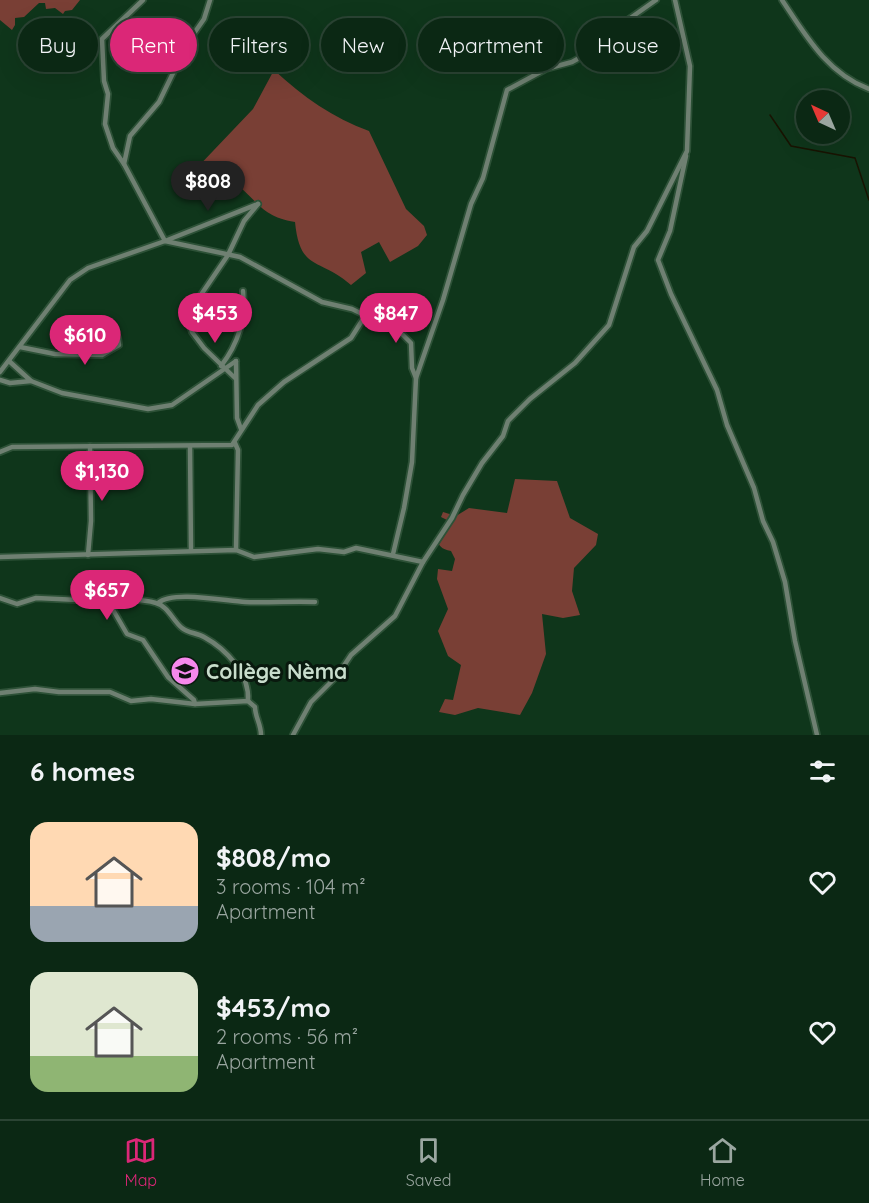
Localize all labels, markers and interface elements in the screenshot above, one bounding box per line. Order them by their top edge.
chip: Buy [18,18,98,72]
chip: Rent [110,18,197,72]
chip: Filters [209,18,309,72]
chip: New [321,18,406,72]
chip: Apartment [418,18,564,72]
chip: House [576,18,680,72]
north arrow [796,90,850,144]
map controls [796,90,850,144]
pin: $808 [172,161,244,212]
text: $808 [185,168,231,193]
pin: $453 [179,293,251,344]
pin: $847 [360,293,432,344]
text: $453 [192,300,238,325]
text: $847 [373,300,419,325]
pin: $610 [49,315,121,366]
text: $610 [64,322,106,347]
pin: $1,130 [53,451,151,502]
text: $1,130 [75,458,129,483]
pin: $657 [71,570,143,621]
text: $657 [84,577,130,602]
school or university icon: Collège Nèma [169,655,201,687]
place label: Collège Nèma [206,658,347,684]
text: 6 homes [30,755,135,788]
icon: filters [806,755,839,788]
text: $808/mo [216,841,331,874]
icon: home [78,846,150,918]
icon: heart [806,866,839,899]
text: 3 rooms · 104 m² [216,874,366,899]
text: Apartment [216,899,316,924]
text: $453/mo [216,991,331,1024]
icon: home [78,996,150,1068]
icon: heart [806,1016,839,1049]
text: 2 rooms · 56 m² [216,1024,358,1049]
text: Apartment [216,1049,316,1074]
tab: Map [124,1134,157,1190]
tab: Saved [406,1134,451,1190]
tab: Home [700,1134,745,1190]

